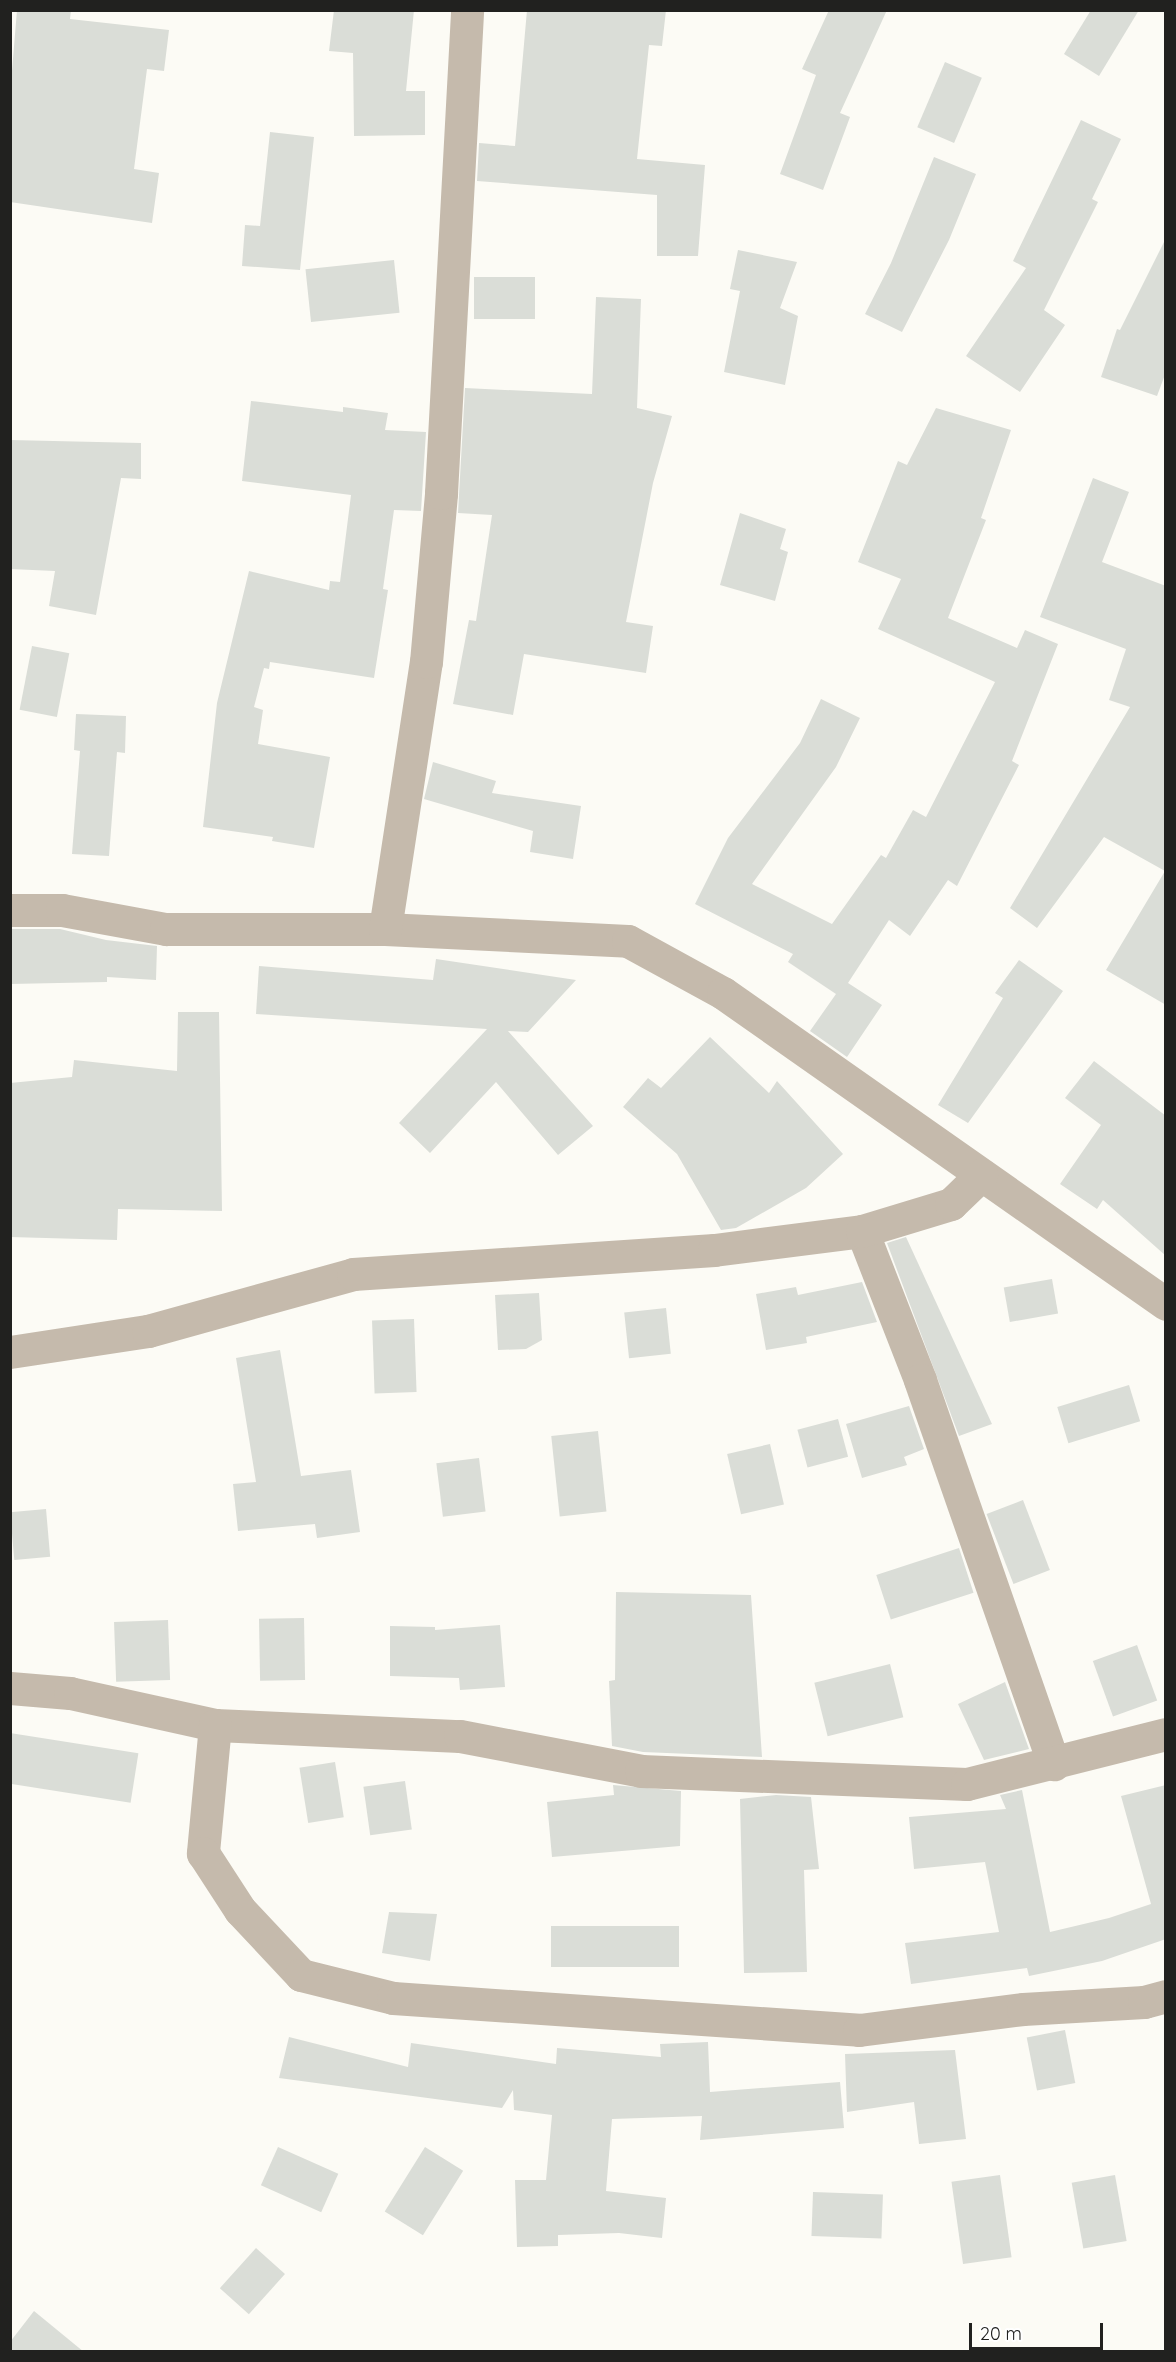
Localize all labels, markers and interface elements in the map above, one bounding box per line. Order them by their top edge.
scale bar [972,2311,1106,2349]
text: 20 m [980,2322,1022,2345]

